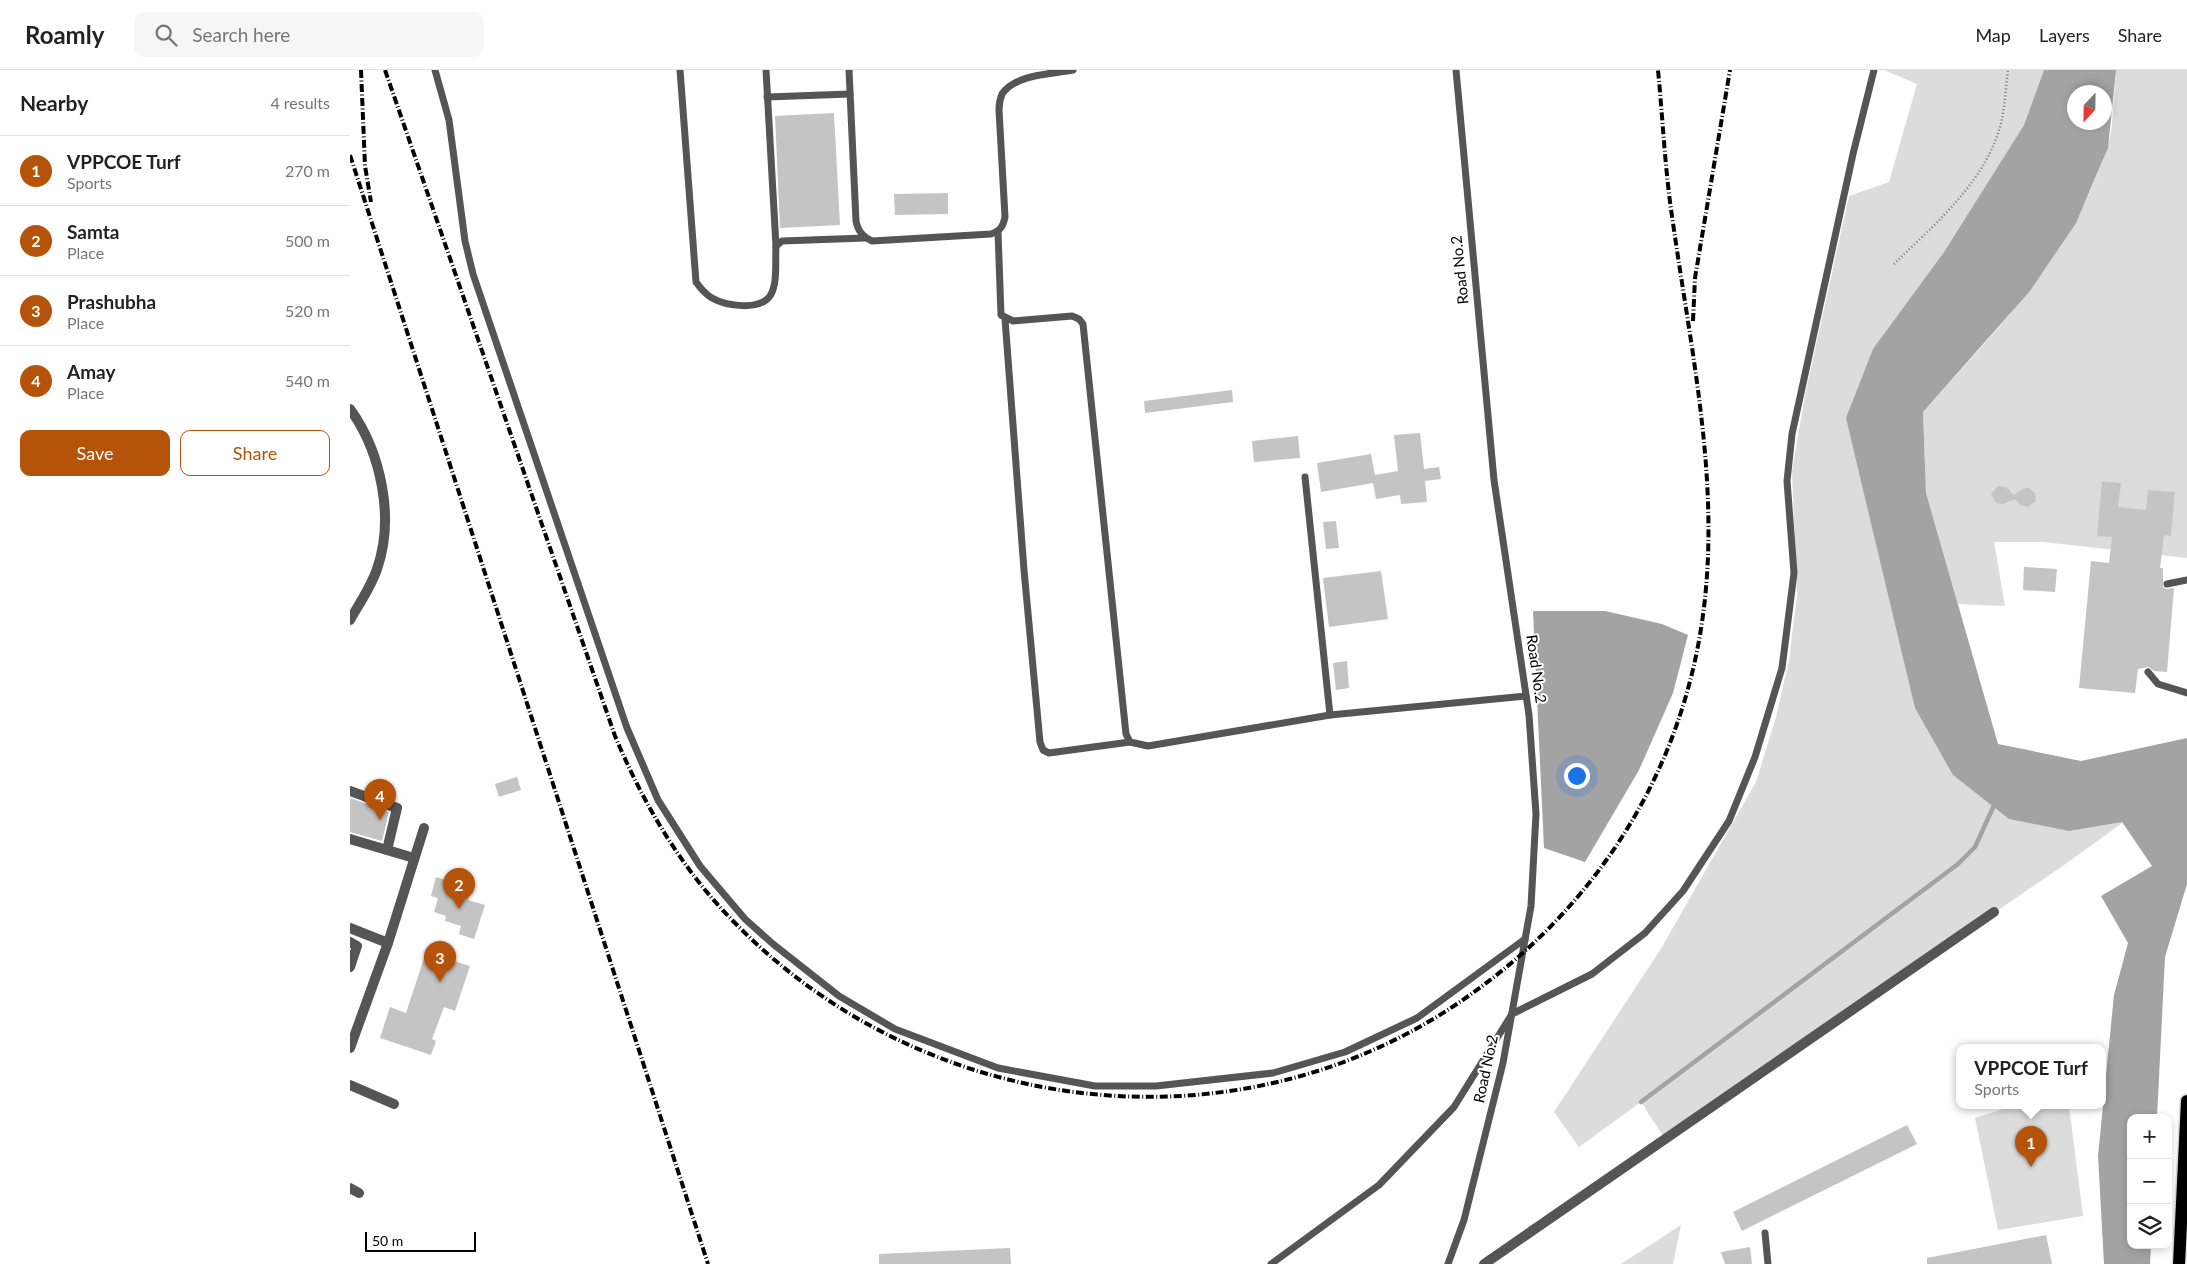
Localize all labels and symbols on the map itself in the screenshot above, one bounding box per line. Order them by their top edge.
north arrow [2067,85,2112,130]
street label: Road No.2 [1446,235,1472,305]
street label: Road No.2 [1523,633,1551,704]
your location [1564,763,1590,789]
pin: 4 [364,779,396,820]
pin: 2 [443,868,475,909]
pin: 3 [424,941,456,982]
street label: Road No.2 [1469,1033,1501,1104]
pin: 1 [2015,1126,2047,1167]
scale bar [365,1229,476,1252]

